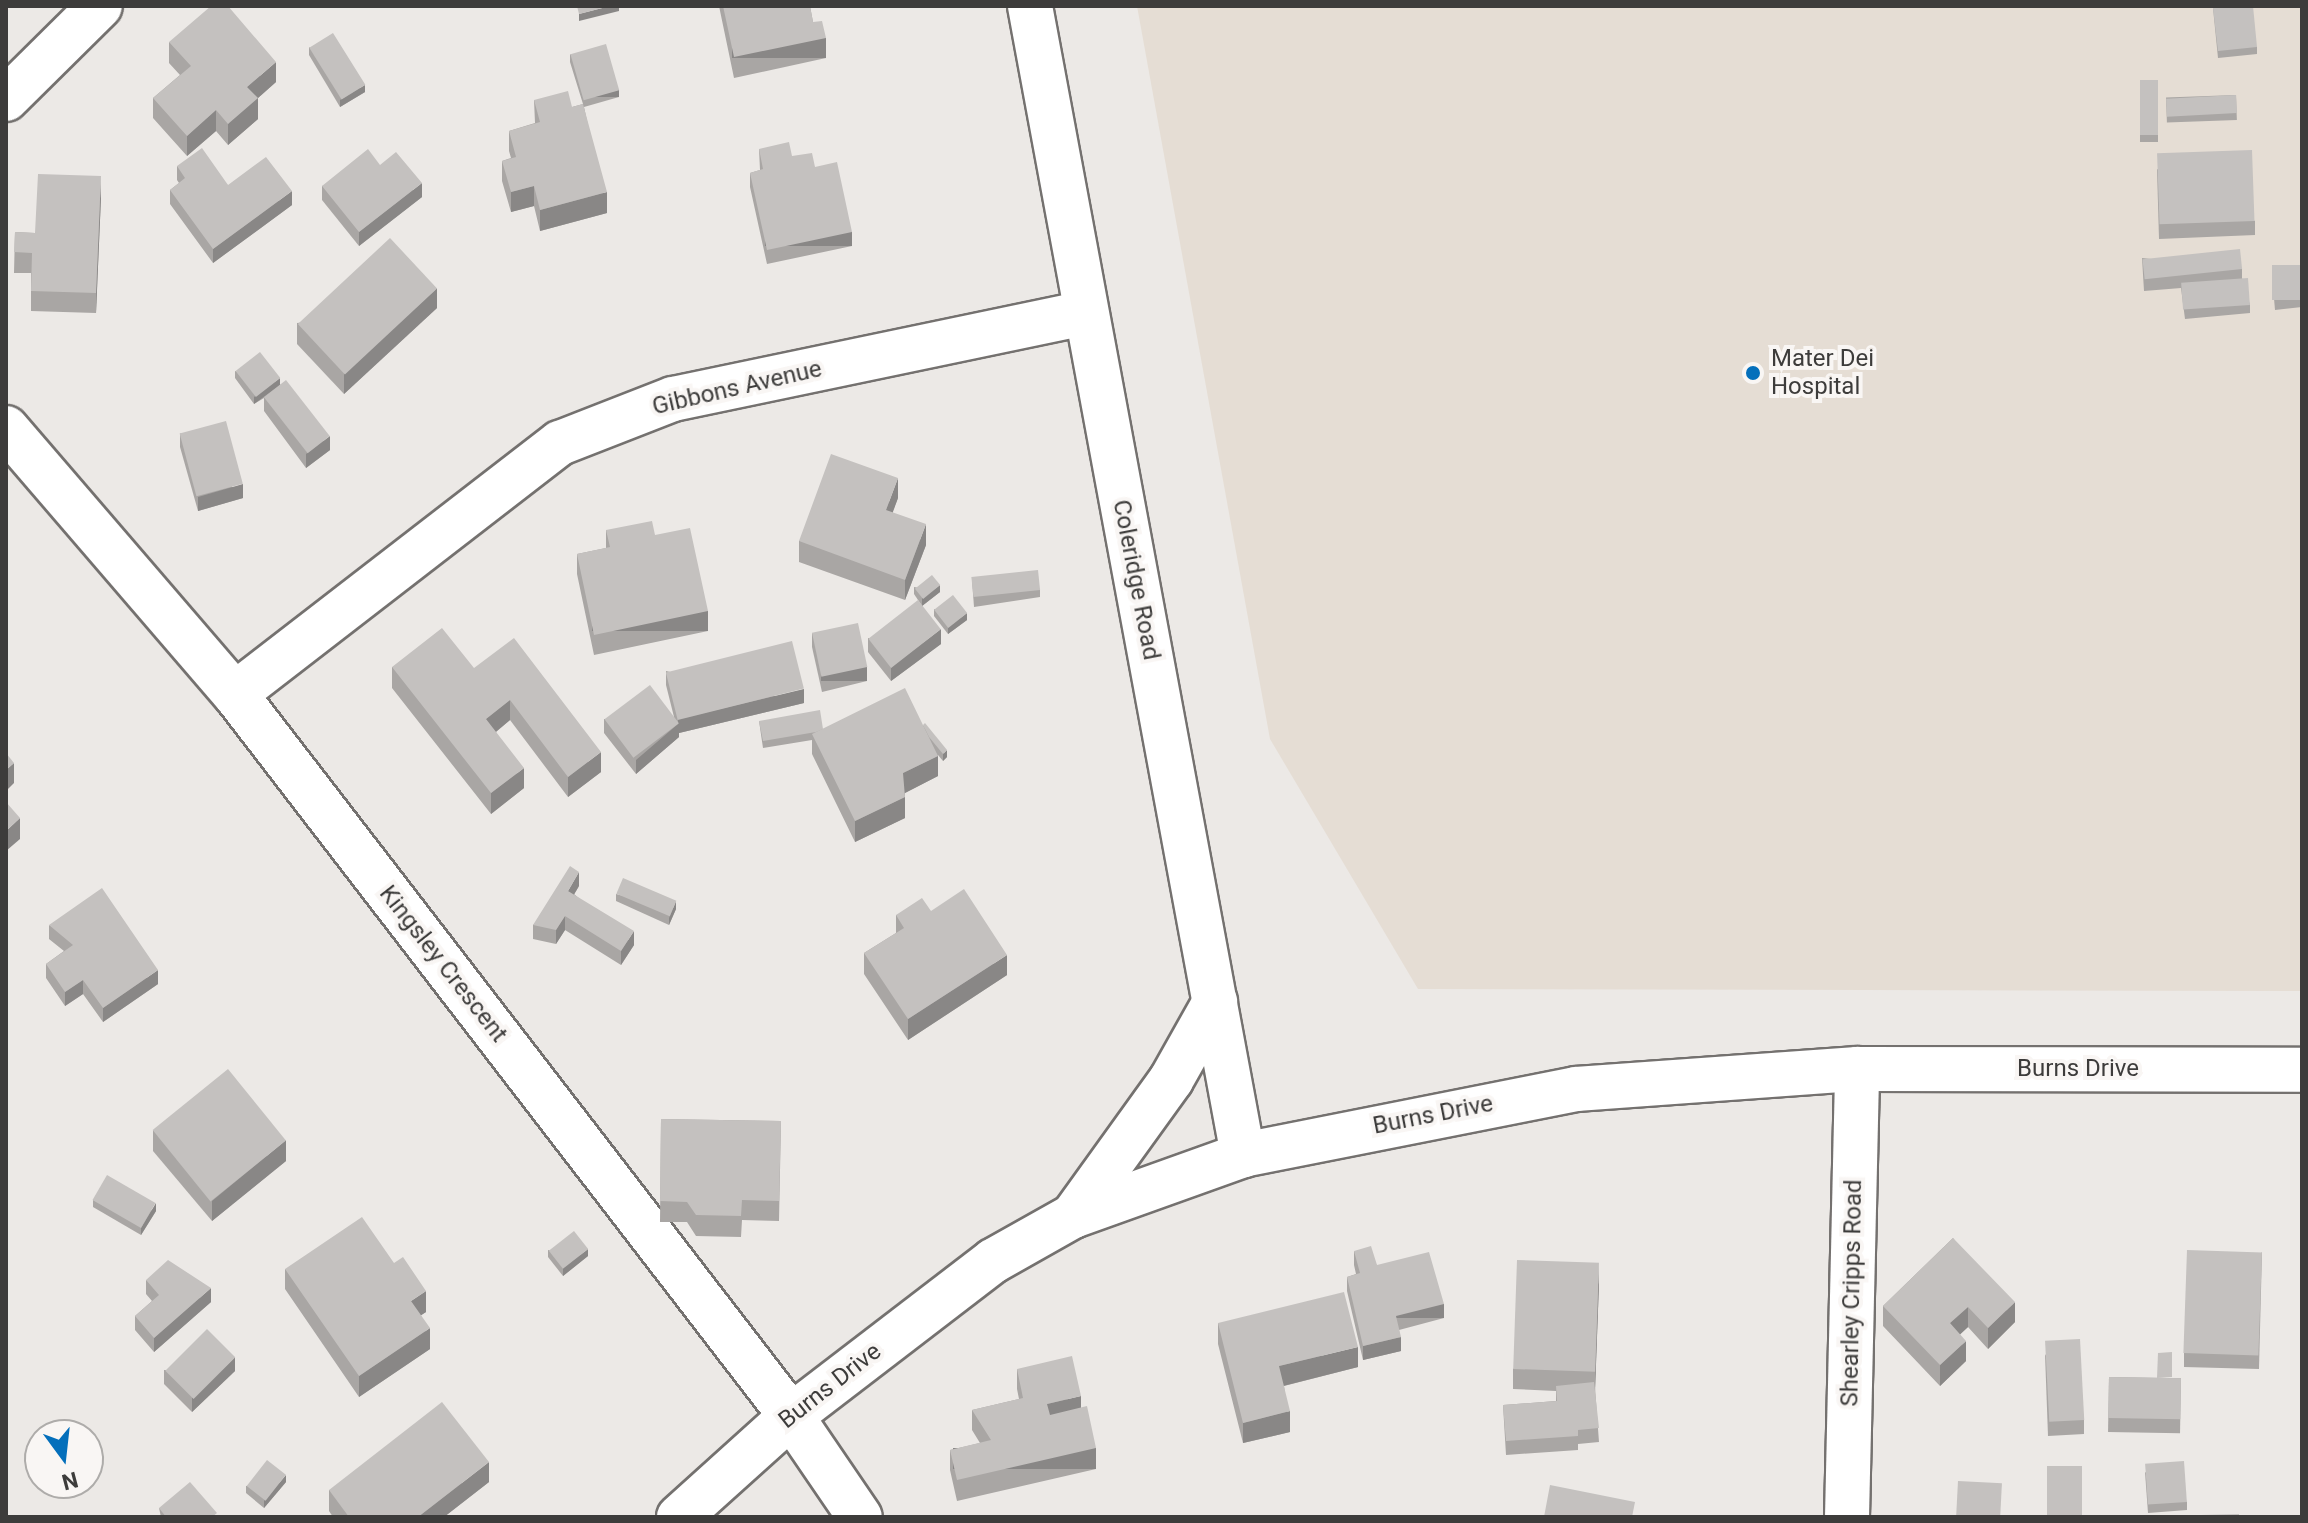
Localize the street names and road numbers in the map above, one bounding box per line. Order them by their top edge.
street label: Gibbons Avenue [650,355,824,421]
street label: Coleridge Road [1106,497,1166,663]
street label: Kingsley Crescent [373,880,513,1048]
street label: Burns Drive [2017,1055,2139,1083]
street label: Burns Drive [1370,1089,1496,1141]
street label: Shearley Cripps Road [1836,1179,1868,1407]
street label: Burns Drive [773,1337,887,1435]

